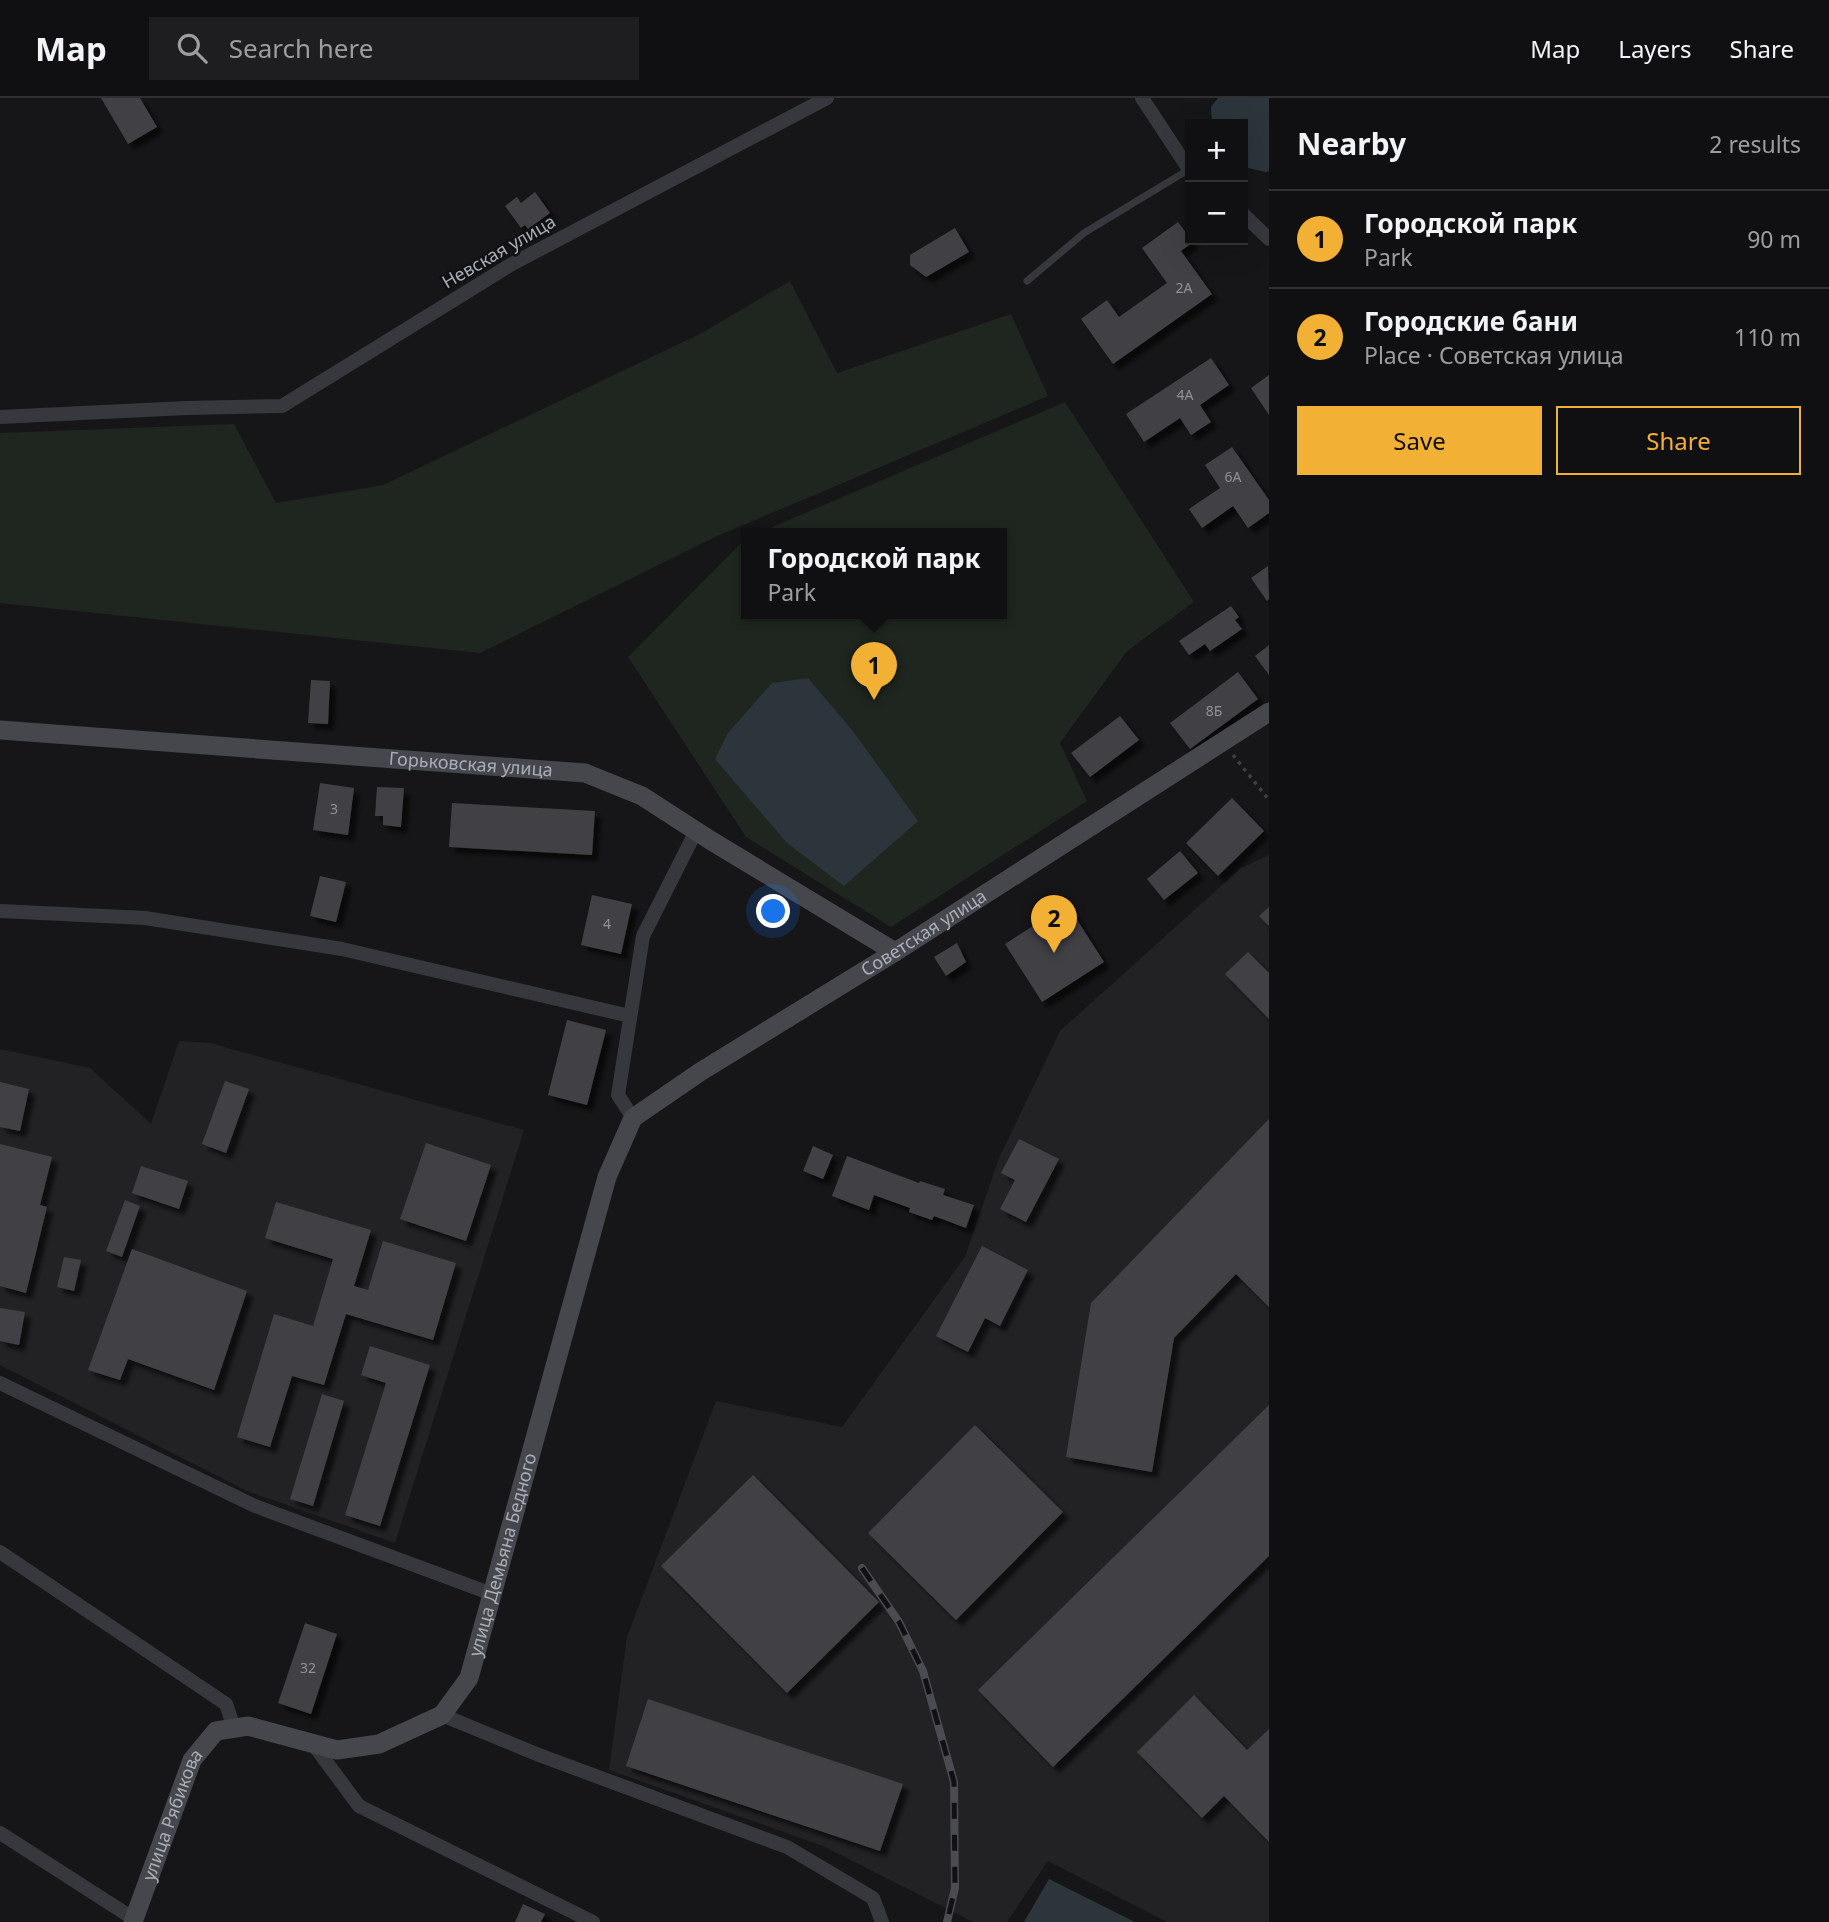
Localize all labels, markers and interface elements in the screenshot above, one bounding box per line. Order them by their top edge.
search box [149,17,639,80]
text: Map [35,26,107,71]
icon: search [173,29,211,67]
text: Search here [229,30,373,66]
text: Map [1530,32,1580,65]
text: Layers [1618,32,1692,65]
text: Share [1730,32,1794,65]
map controls [1185,119,1248,245]
button: + [1185,119,1248,182]
text: Nearby [1297,123,1406,164]
text: 2 results [1709,128,1801,160]
button: − [1185,182,1248,245]
text: Городской парк [1364,205,1577,241]
street label: Невская улица [437,209,560,293]
text: 1 [1313,223,1327,255]
text: 90 m [1747,223,1801,255]
text: Park [1364,241,1413,273]
house number: 2А [1176,278,1193,297]
text: Городские бани [1364,303,1578,339]
text: 2 [1313,321,1327,353]
text: 110 m [1734,321,1801,353]
text: Place · Советская улица [1364,339,1624,371]
house number: 4А [1177,385,1194,404]
button: Save [1297,406,1542,475]
button: Share [1556,406,1801,475]
house number: 6А [1225,467,1242,486]
popup [741,528,1007,619]
text: Городской парк [767,540,981,576]
text: Park [767,576,816,608]
pin: 1 [851,642,897,700]
house number: 8Б [1206,701,1222,720]
street label: Горьковская улица [388,746,554,782]
house number: 3 [330,799,338,818]
street label: Советская улица [856,883,991,981]
your location [756,894,790,928]
pin: 2 [1031,895,1077,953]
house number: 4 [603,914,611,933]
street label: улица Демьяна Бедного [462,1450,541,1659]
house number: 32 [300,1658,316,1677]
street label: улица Рябикова [136,1743,208,1884]

